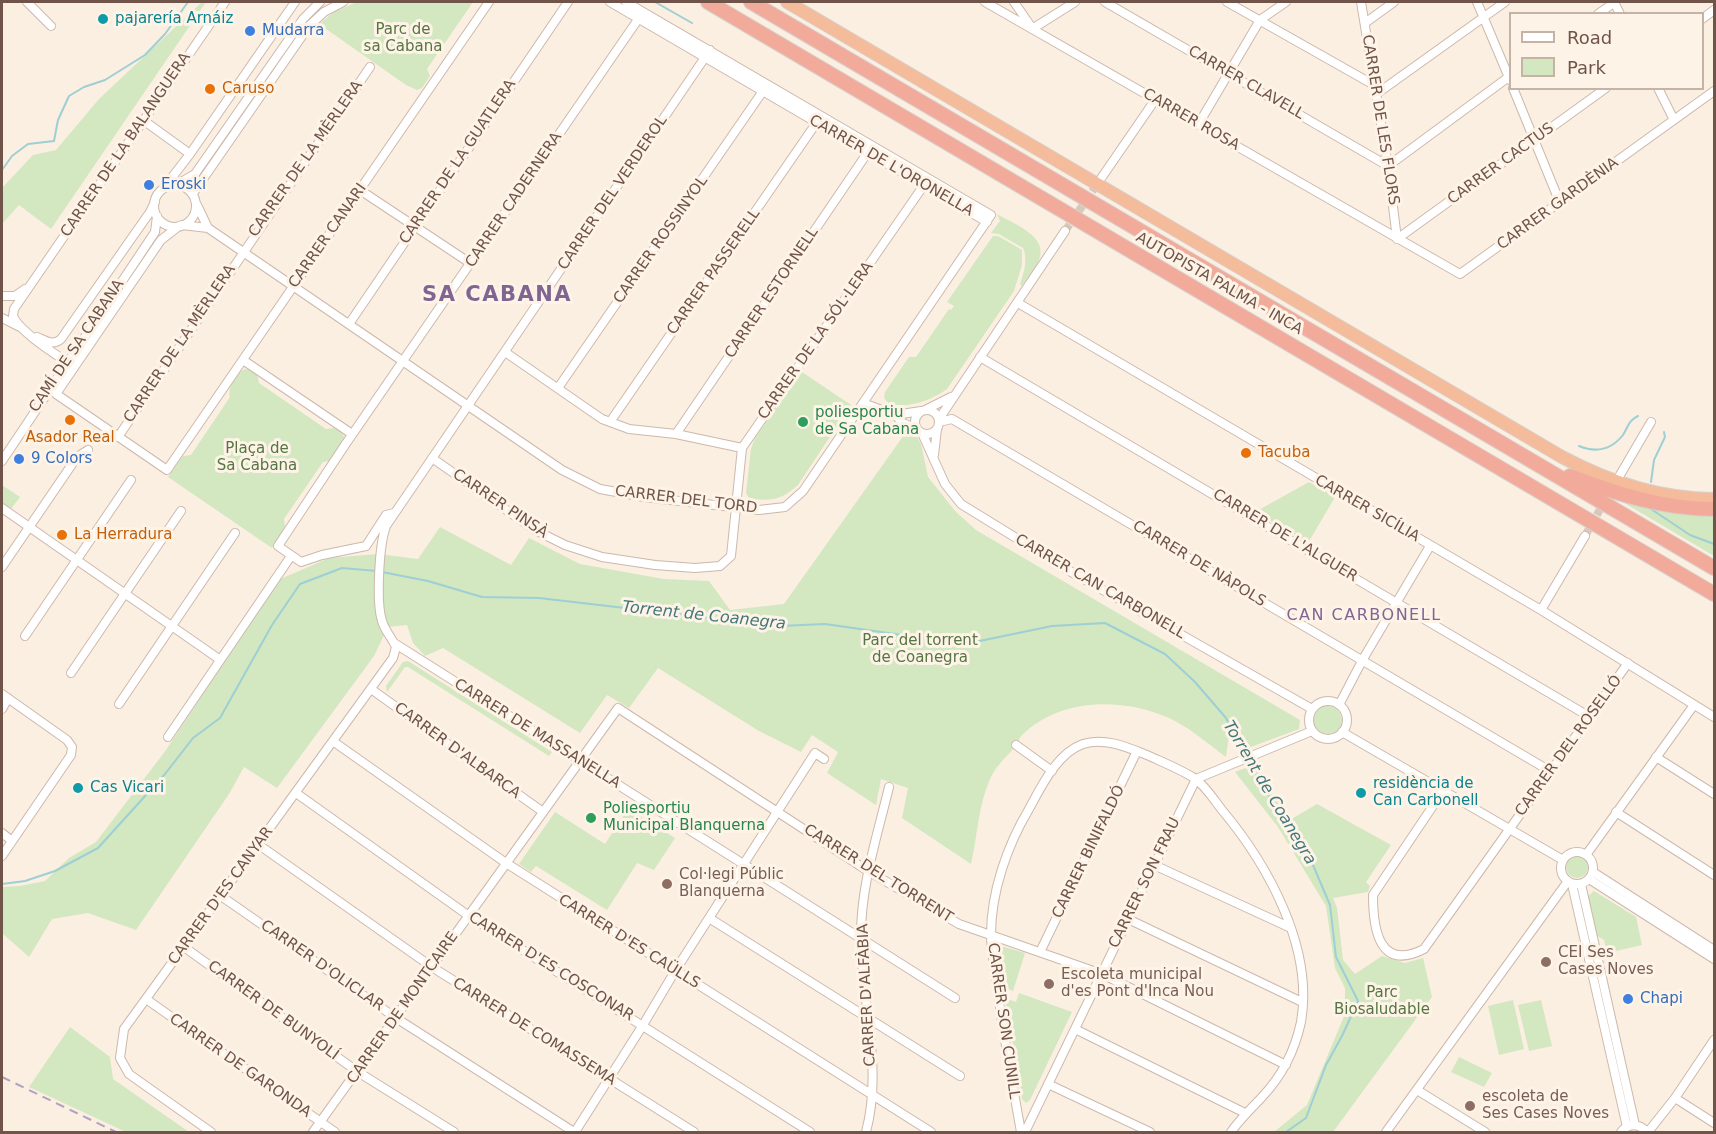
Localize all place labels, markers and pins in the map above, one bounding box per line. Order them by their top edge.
place label: pajarería Arnáiz [115,10,233,28]
marker: pajarería Arnáiz [96,12,110,26]
place label: Mudarra [262,22,324,40]
marker: Mudarra [243,24,257,38]
place label: Caruso [222,80,274,98]
marker: Caruso [203,82,217,96]
place label: Eroski [161,176,206,194]
marker: Eroski [142,178,156,192]
place label: poliesportiu de Sa Cabana [815,404,919,439]
marker: Asador Real [63,413,77,427]
marker: poliesportiu de Sa Cabana [796,415,810,429]
place label: Asador Real [25,429,115,447]
place label: Tacuba [1258,444,1310,462]
marker: Tacuba [1239,446,1253,460]
place label: 9 Colors [31,450,92,468]
marker: 9 Colors [12,452,26,466]
place label: La Herradura [74,526,172,544]
marker: La Herradura [55,528,69,542]
place label: residència de Can Carbonell [1373,775,1479,810]
place label: Cas Vicari [90,779,164,797]
marker: Cas Vicari [71,781,85,795]
marker: residència de Can Carbonell [1354,786,1368,800]
place label: Poliesportiu Municipal Blanquerna [603,800,765,835]
marker: Poliesportiu Municipal Blanquerna [584,811,598,825]
place label: Col·legi Públic Blanquerna [679,866,784,901]
marker: Col·legi Públic Blanquerna [660,877,674,891]
place label: CEI Ses Cases Noves [1558,944,1654,979]
marker: CEI Ses Cases Noves [1539,955,1553,969]
place label: Escoleta municipal d'es Pont d'Inca Nou [1061,966,1214,1001]
marker: Escoleta municipal d'es Pont d'Inca Nou [1042,977,1056,991]
place label: Chapi [1640,990,1683,1008]
marker: Chapi [1621,992,1635,1006]
place label: escoleta de Ses Cases Noves [1482,1088,1609,1123]
marker: escoleta de Ses Cases Noves [1463,1099,1477,1113]

